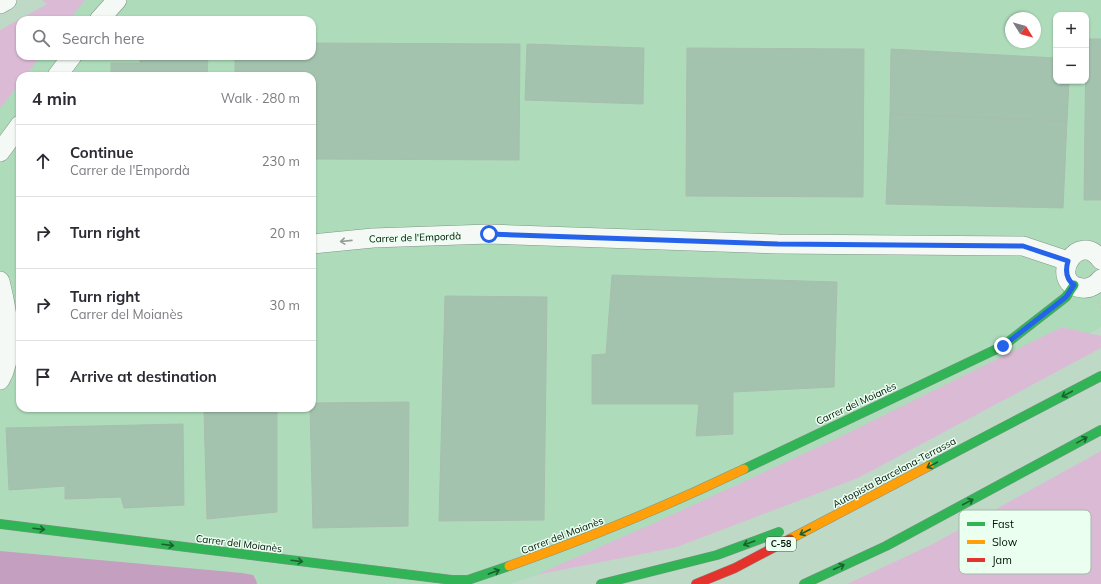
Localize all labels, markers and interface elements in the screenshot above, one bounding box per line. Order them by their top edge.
north arrow [1005,12,1041,48]
map controls [1053,12,1089,84]
button: + [1053,12,1089,48]
search box [16,16,316,60]
icon: search [30,27,52,49]
text: Search here [62,29,144,48]
button: − [1053,48,1089,84]
text: 4 min [32,88,77,109]
text: Walk · 280 m [221,90,300,106]
text: Continue [70,143,133,162]
icon: ahead [32,150,54,172]
text: 230 m [262,153,300,169]
text: Carrer de l'Empordà [70,162,190,178]
icon: right [32,222,54,244]
text: Turn right [70,223,140,242]
text: 20 m [270,225,300,241]
route start [480,225,498,243]
street label: Carrer de l'Empordà [369,229,461,246]
one-way arrow [340,237,353,244]
text: Turn right [70,287,140,306]
icon: right [32,294,54,316]
text: 30 m [270,297,300,313]
text: Carrer del Moianès [70,306,183,322]
route end [994,337,1012,355]
icon: arrive [32,366,54,388]
text: Arrive at destination [70,367,217,386]
street label: Carrer del Moianès [814,379,898,428]
one-way arrow [1061,391,1073,398]
street label: Autopista Barcelona-Terrassa [830,434,958,511]
one-way arrow [1076,436,1088,444]
one-way arrow [926,462,938,470]
one-way arrow [961,498,973,505]
legend [959,510,1091,574]
street label: Carrer del Moianès [519,514,605,557]
text: Fast [992,517,1014,531]
one-way arrow [32,525,45,533]
one-way arrow [800,528,812,536]
street label: Carrer del Moianès [195,532,283,555]
text: Slow [992,535,1018,549]
road number: C-58 [766,537,796,551]
one-way arrow [744,539,756,547]
one-way arrow [161,541,174,549]
text: Jam [992,553,1012,567]
one-way arrow [290,557,303,565]
one-way arrow [833,563,845,571]
one-way arrow [488,568,501,575]

